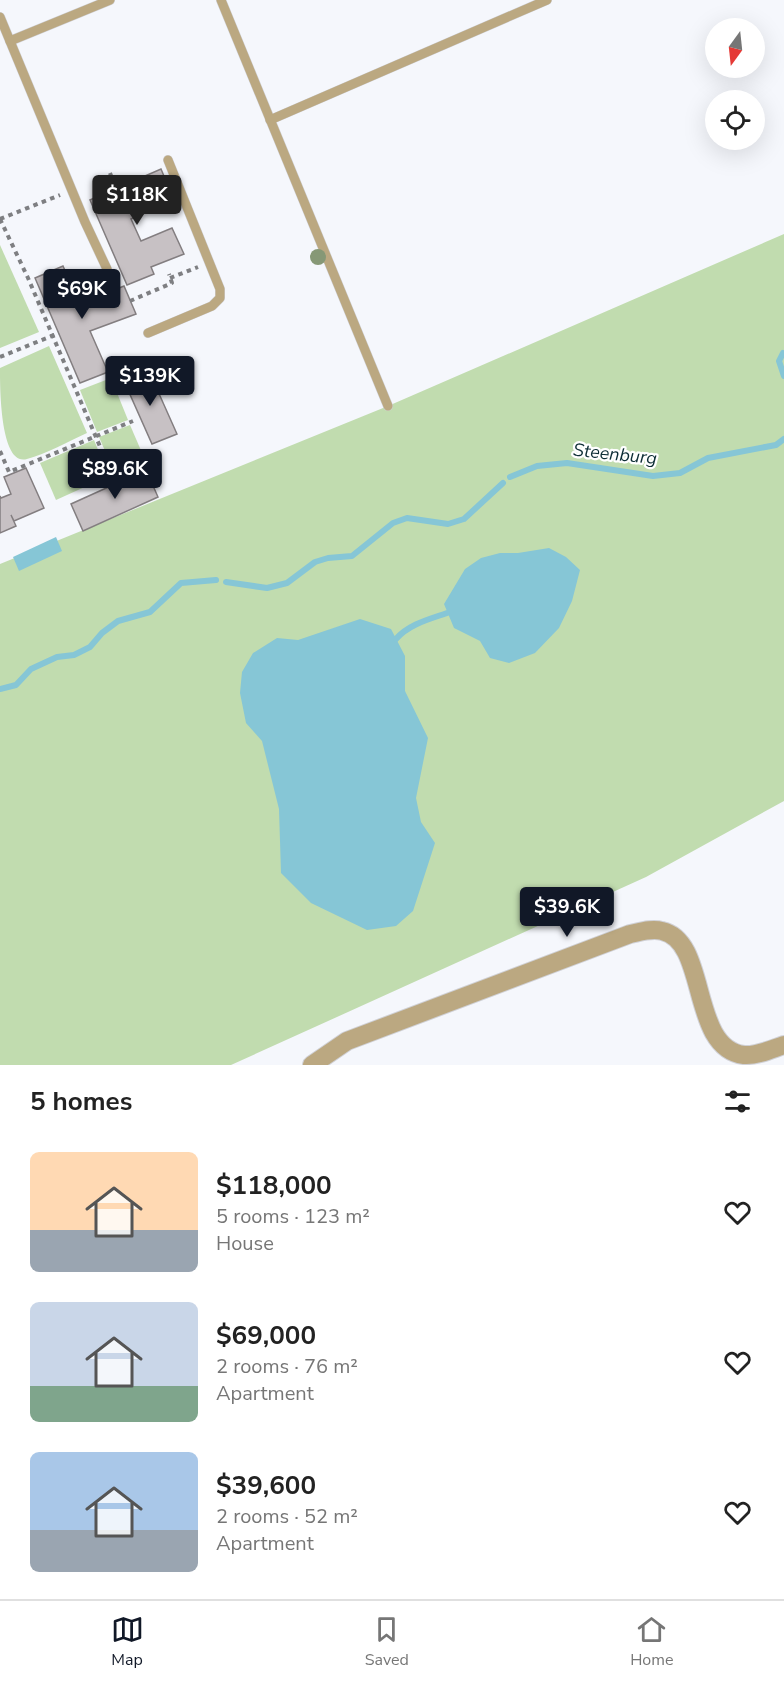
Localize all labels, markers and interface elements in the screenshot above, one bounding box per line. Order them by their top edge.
north arrow [705,18,765,78]
map controls [705,18,765,150]
button: locate [705,90,765,150]
pin: $118K [95,175,179,226]
text: $118K [106,181,168,208]
pin: $69K [46,269,118,320]
text: $69K [57,275,107,302]
pin: $139K [108,356,192,407]
text: $139K [119,362,181,389]
water label: Steenburg [572,438,658,470]
pin: $89.6K [66,449,164,500]
text: $89.6K [82,455,148,482]
pin: $39.6K [518,887,616,938]
text: $39.6K [534,893,600,920]
text: 5 homes [30,1084,132,1119]
icon: filters [721,1085,754,1118]
text: $118,000 [216,1168,332,1203]
icon: home [78,1176,150,1248]
icon: heart [721,1196,754,1229]
text: 5 rooms · 123 m² [216,1203,370,1230]
text: House [216,1230,274,1257]
text: $69,000 [216,1318,316,1353]
icon: home [78,1326,150,1398]
icon: heart [721,1346,754,1379]
text: 2 rooms · 76 m² [216,1353,358,1380]
text: Apartment [216,1380,314,1407]
text: $39,600 [216,1468,316,1503]
icon: home [78,1476,150,1548]
icon: heart [721,1496,754,1529]
text: 2 rooms · 52 m² [216,1503,358,1530]
text: Apartment [216,1530,314,1557]
tab: Map [111,1613,144,1671]
tab: Saved [365,1613,409,1671]
tab: Home [630,1613,673,1671]

